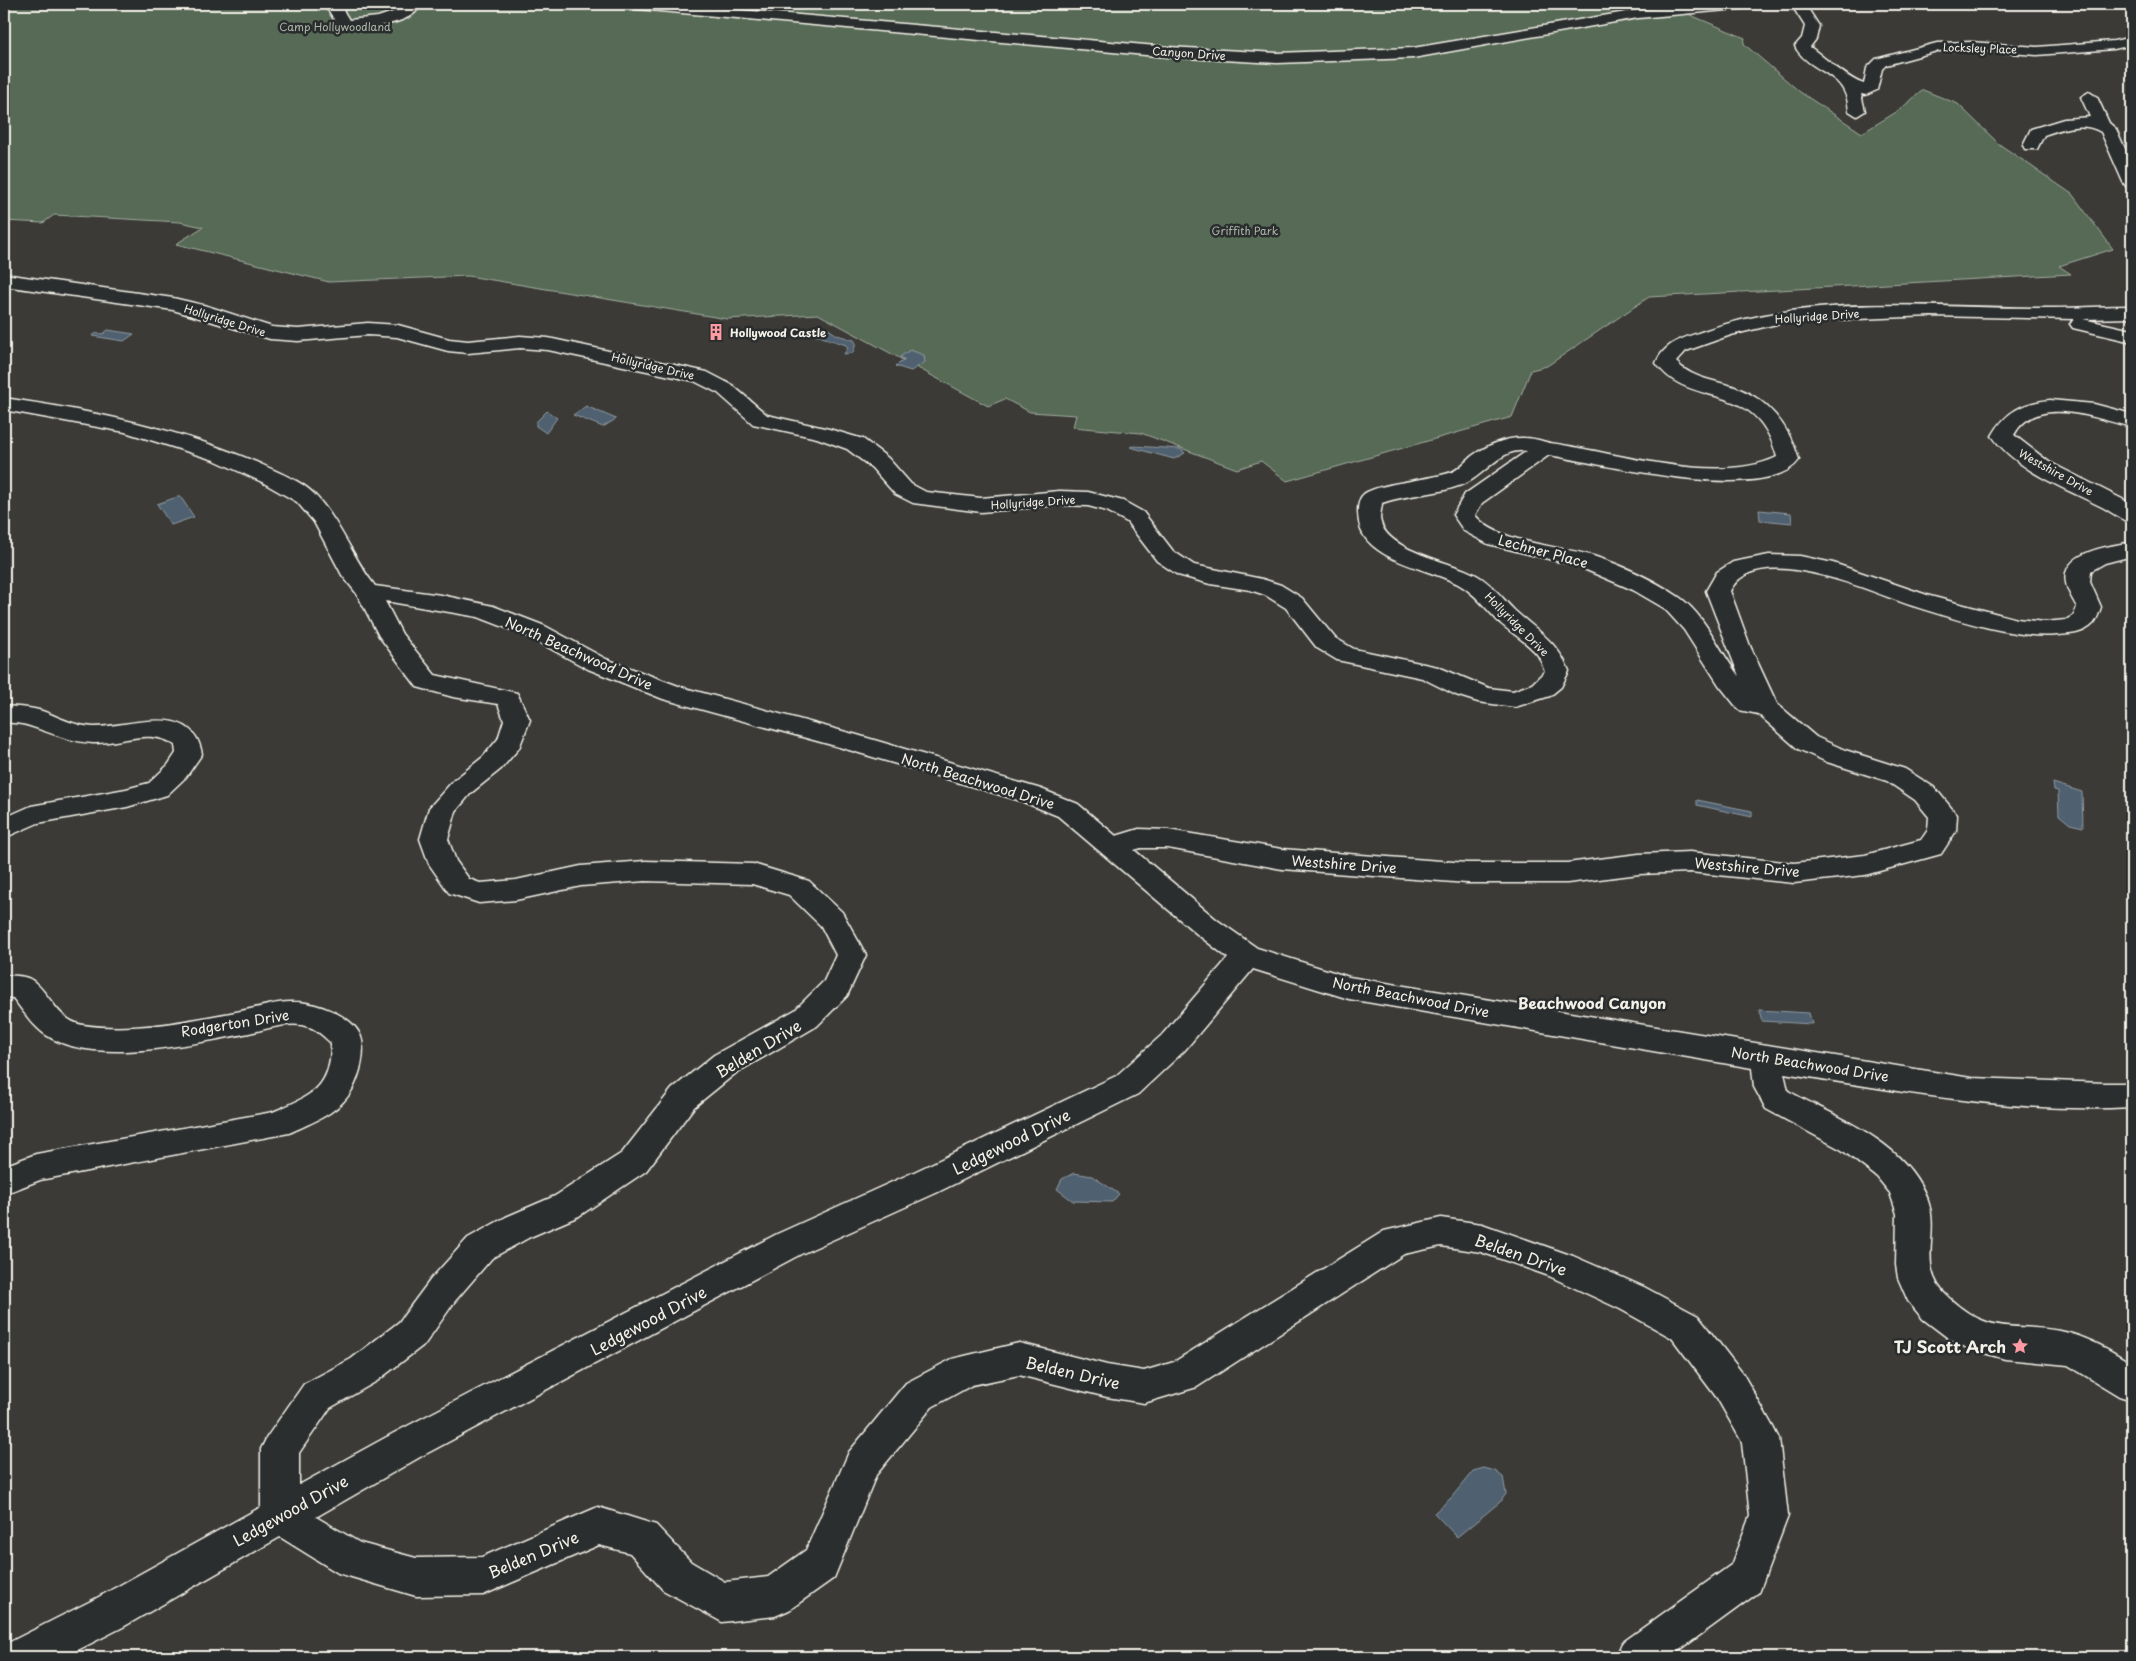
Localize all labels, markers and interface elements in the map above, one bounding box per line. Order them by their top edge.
park label: Camp Hollywoodland [279,18,391,35]
street label: Locksley Place [1943,38,2018,58]
street label: Canyon Drive [1152,42,1226,64]
park label: Griffith Park [1212,222,1279,239]
street label: Hollyridge Drive [182,299,268,341]
street label: Hollyridge Drive [1774,305,1860,327]
building icon: Hollywood Castle [706,322,726,342]
place label: Hollywood Castle [730,324,827,341]
street label: Hollyridge Drive [610,348,696,384]
street label: Westshire Drive [2016,444,2097,500]
street label: Hollyridge Drive [990,491,1076,513]
street label: Lechner Place [1496,529,1590,573]
street label: Hollyridge Drive [1481,588,1553,660]
street label: North Beachwood Drive [502,611,656,695]
street label: North Beachwood Drive [899,748,1057,814]
street label: Westshire Drive [1291,850,1397,878]
street label: Westshire Drive [1694,852,1800,882]
street label: North Beachwood Drive [1331,971,1491,1023]
district label: Beachwood Canyon [1518,991,1666,1014]
street label: Rodgerton Drive [179,1004,291,1042]
street label: Belden Drive [711,1013,805,1083]
street label: North Beachwood Drive [1730,1041,1890,1087]
street label: Ledgewood Drive [948,1102,1074,1180]
street label: Belden Drive [1472,1227,1570,1281]
street label: Ledgewood Drive [586,1279,710,1361]
place label: TJ Scott Arch [1894,1334,2006,1358]
place icon: TJ Scott Arch [2010,1336,2030,1356]
street label: Belden Drive [1023,1349,1123,1395]
street label: Ledgewood Drive [228,1468,352,1552]
street label: Belden Drive [484,1524,582,1584]

